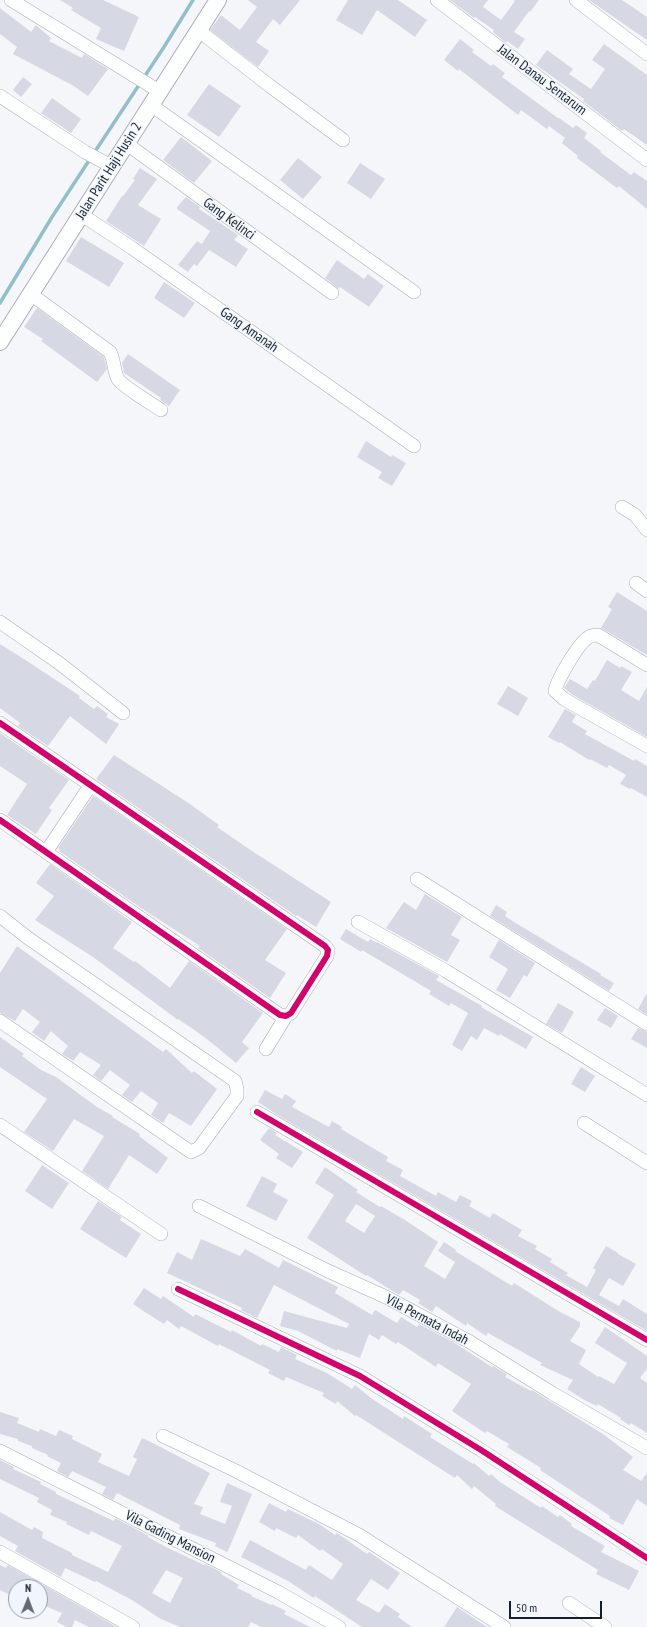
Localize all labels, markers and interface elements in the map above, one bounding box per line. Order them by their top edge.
street label: Jalan Danau Sentarum [494,41,590,119]
street label: Jalan Parit Haji Husin 2 [72,119,146,223]
street label: Gang Kelinci [200,194,258,244]
street label: Gang Amanah [217,304,281,356]
street label: Vila Permata Indah [383,1291,471,1349]
street label: Vila Gading Mansion [122,1507,218,1567]
north arrow [8,1579,48,1619]
text: N [25,1581,31,1595]
scale bar [511,1593,604,1619]
text: 50 m [516,1600,537,1615]

